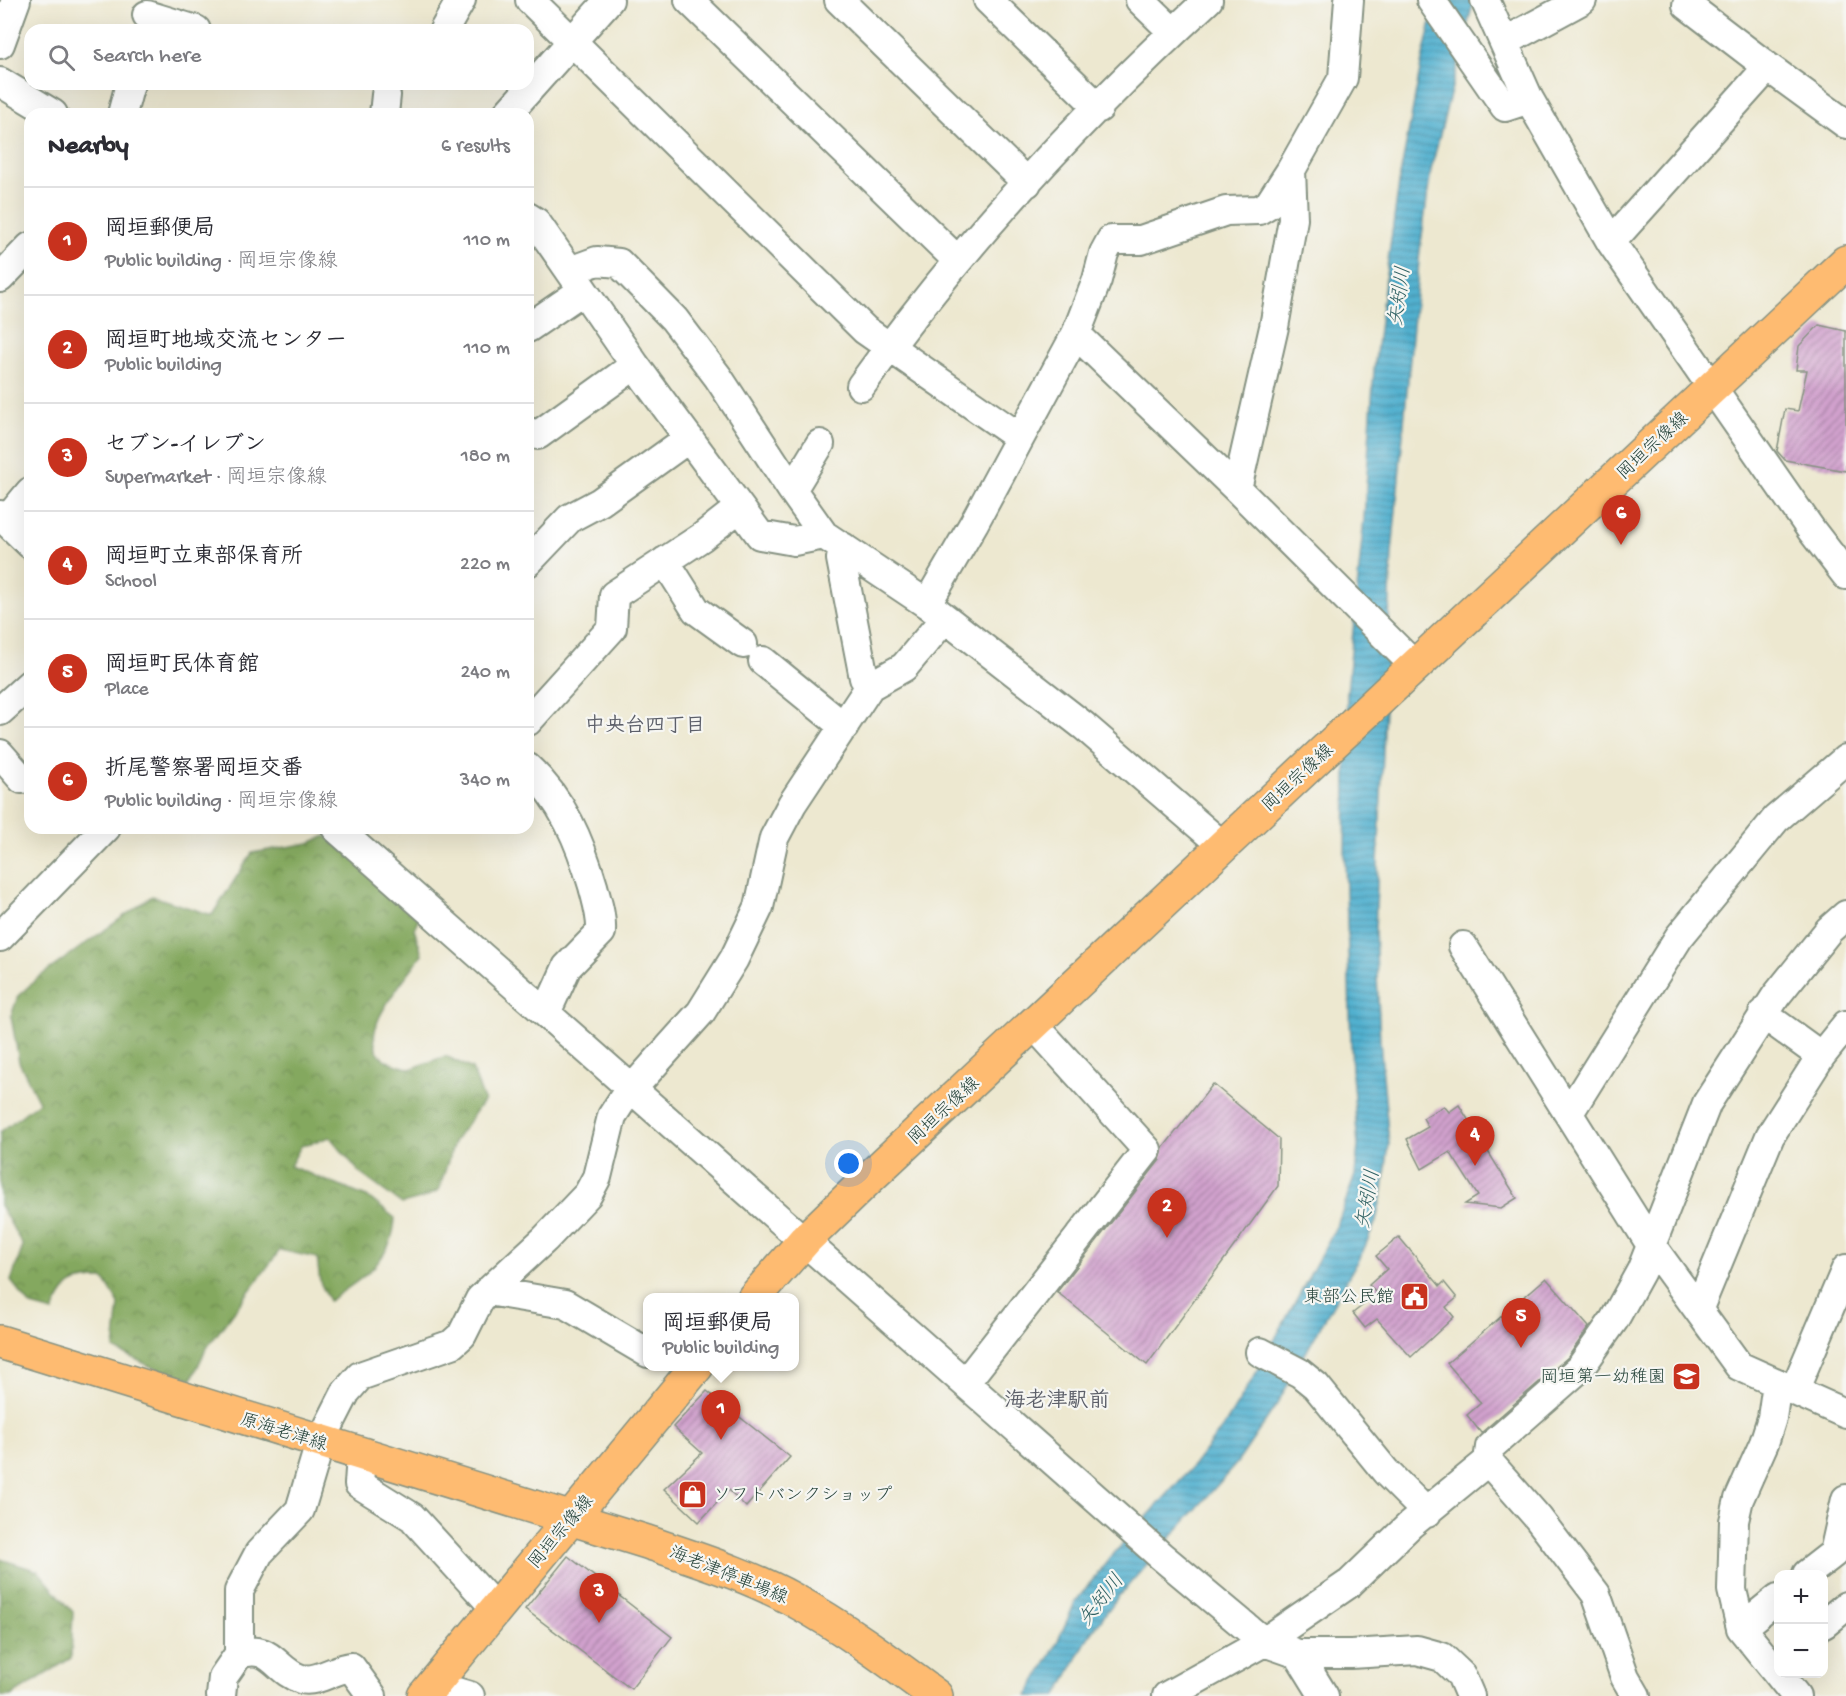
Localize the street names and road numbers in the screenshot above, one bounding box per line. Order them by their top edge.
street label: 岡垣宗像線 [1613,408,1694,485]
street label: 岡垣宗像線 [1258,740,1339,817]
street label: 岡垣宗像線 [904,1073,985,1150]
street label: 原海老津線 [237,1409,330,1457]
street label: 岡垣宗像線 [524,1491,599,1574]
street label: 海老津停車場線 [666,1542,791,1610]

